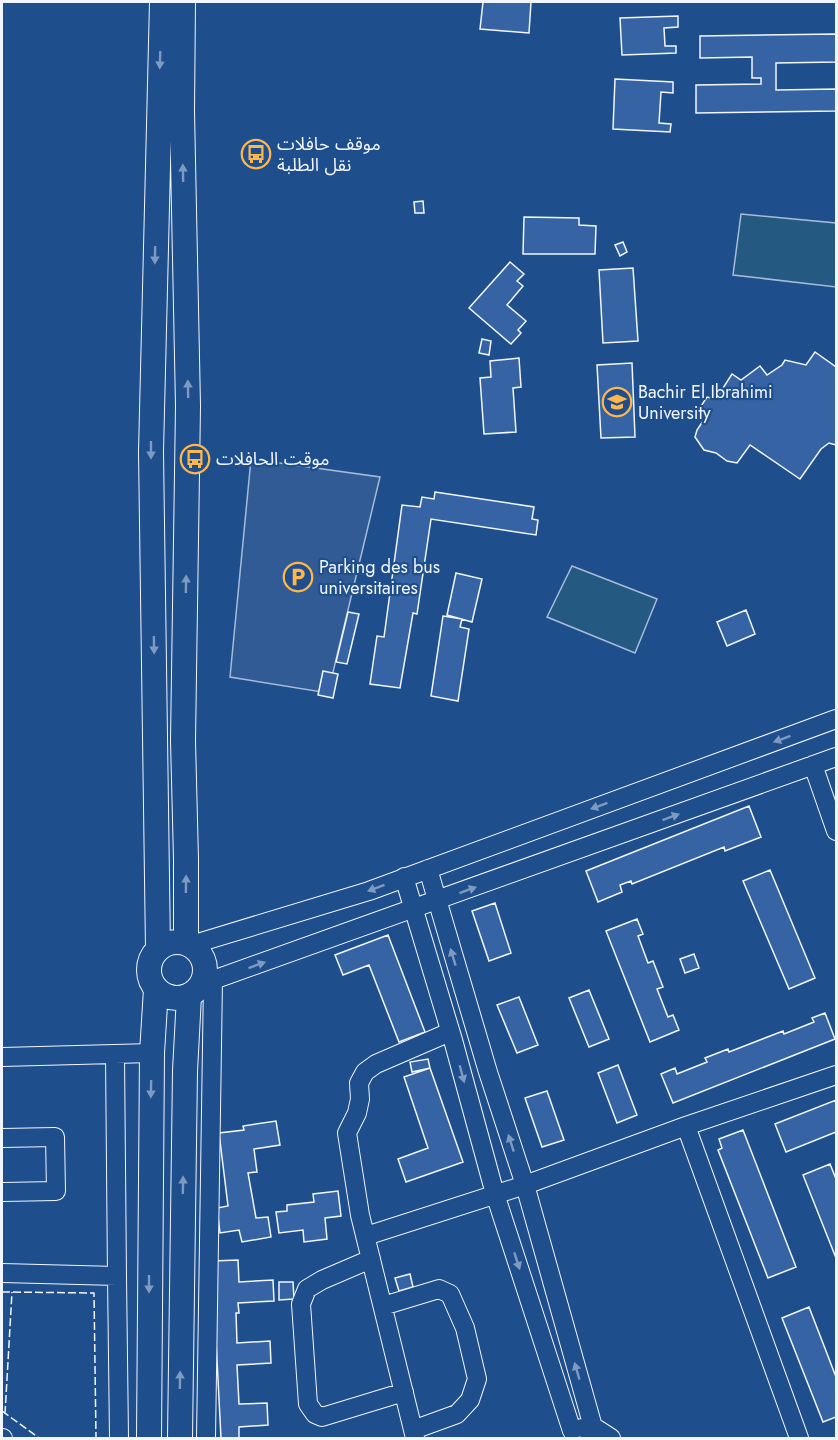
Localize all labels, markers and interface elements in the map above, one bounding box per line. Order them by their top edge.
one-way arrow [156,50,165,69]
place label: موقف حافلات نقل الطلبة [277,131,381,178]
bus stop icon: موقف حافلات نقل الطلبة [240,138,272,170]
one-way arrow [178,164,188,183]
one-way arrow [151,245,160,264]
place label: Bachir El Ibrahimi University [638,379,773,426]
one-way arrow [183,380,193,399]
school or university icon: Bachir El Ibrahimi University [601,386,633,418]
one-way arrow [146,440,156,459]
bus stop icon: موقت الحافلات [179,443,211,475]
place label: موقت الحافلات [216,446,329,472]
place label: Parking des bus universitaires [319,554,440,601]
parking icon: Parking des bus universitaires [282,561,314,593]
one-way arrow [181,574,191,593]
one-way arrow [149,635,158,654]
one-way arrow [772,734,790,744]
one-way arrow [589,801,607,811]
one-way arrow [662,811,680,821]
one-way arrow [181,874,191,893]
one-way arrow [367,884,385,893]
one-way arrow [459,884,477,894]
one-way arrow [448,948,458,966]
one-way arrow [248,959,266,969]
one-way arrow [458,1065,467,1083]
one-way arrow [146,1080,156,1099]
one-way arrow [506,1134,516,1152]
one-way arrow [178,1176,188,1195]
one-way arrow [512,1252,522,1270]
one-way arrow [144,1275,154,1294]
one-way arrow [572,1362,581,1380]
one-way arrow [175,1371,185,1390]

